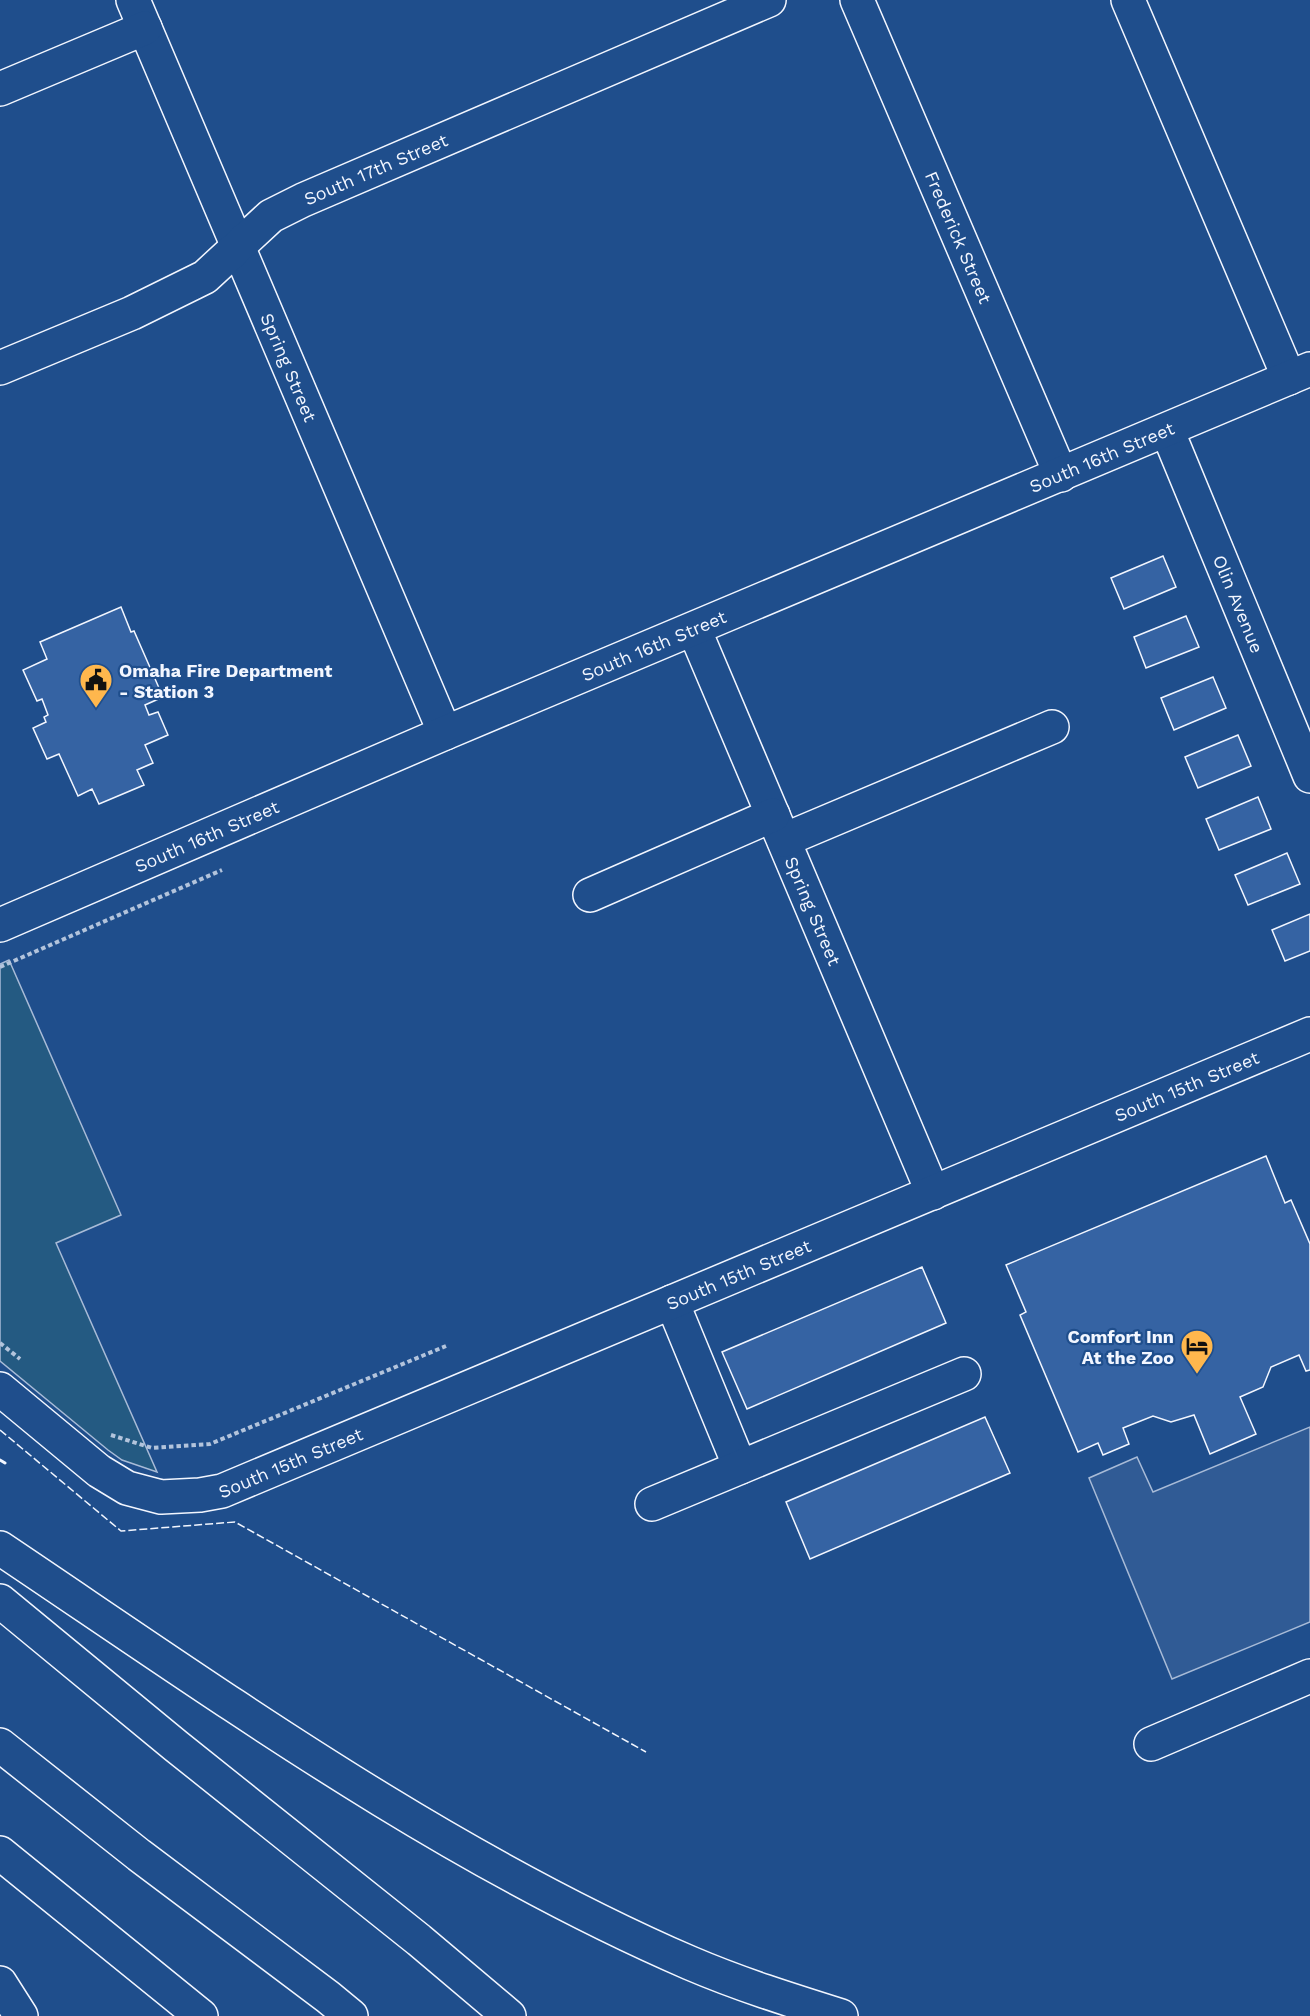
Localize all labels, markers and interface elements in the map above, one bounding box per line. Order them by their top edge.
street label: South 17th Street [301,129,451,209]
street label: Frederick Street [921,168,997,307]
street label: Spring Street [257,310,322,425]
street label: South 16th Street [1026,417,1178,496]
street label: Olin Avenue [1209,552,1268,656]
street label: South 16th Street [578,605,730,685]
place label: Omaha Fire Department - Station 3 [119,660,332,702]
public building icon: Omaha Fire Department - Station 3 [78,662,114,709]
street label: South 16th Street [131,795,282,876]
street label: Spring Street [781,853,846,969]
street label: South 15th Street [1111,1046,1262,1125]
street label: South 15th Street [663,1234,814,1314]
place label: Comfort Inn At the Zoo [1067,1326,1174,1368]
hotel icon: Comfort Inn At the Zoo [1179,1328,1215,1375]
street label: South 15th Street [215,1423,366,1502]

